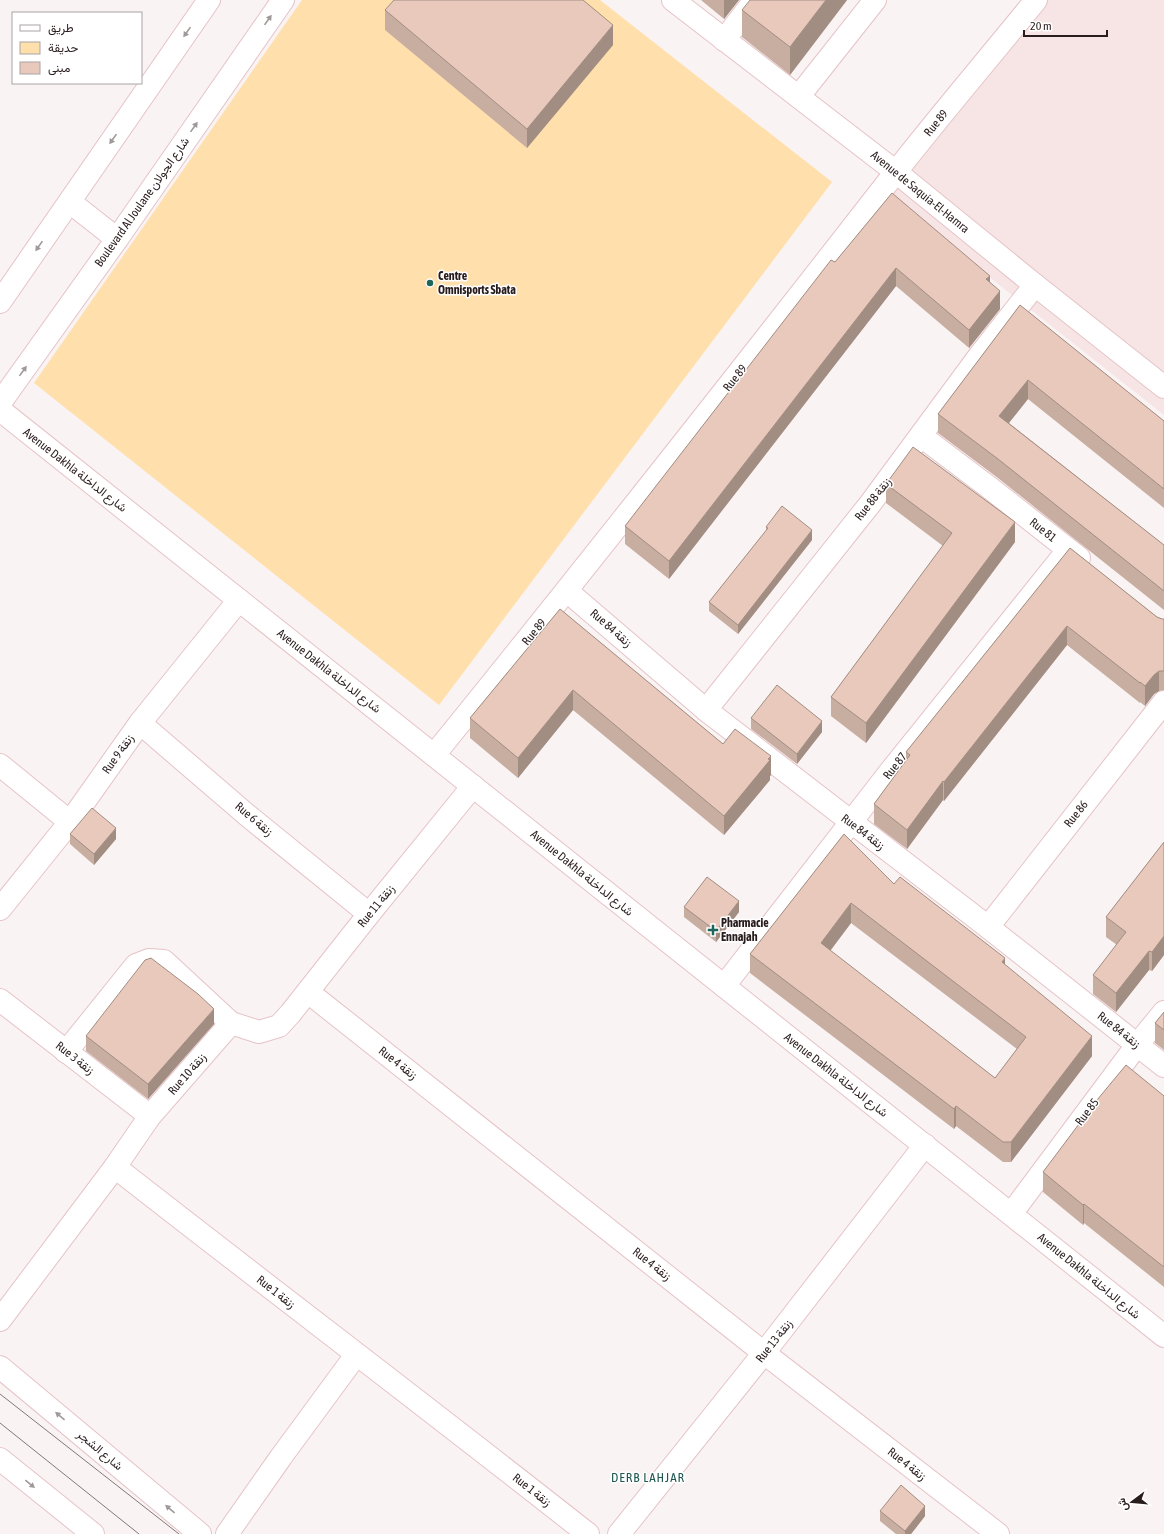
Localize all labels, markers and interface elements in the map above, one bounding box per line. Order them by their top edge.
legend [12,12,142,84]
scale bar [1024,12,1107,38]
one-way arrow [264,15,272,26]
text: 20 m [1030,19,1052,33]
text: طريق [48,21,74,36]
one-way arrow [183,27,191,37]
text: حديقة [48,41,78,55]
text: مبنى [48,61,70,76]
street label: Rue 89 [921,107,951,139]
one-way arrow [190,122,198,133]
one-way arrow [109,134,117,145]
street label: Boulevard Al Joulane شارع الجولان [92,135,194,271]
street label: Avenue de Saquia-El-Hamra [868,148,972,236]
one-way arrow [35,241,43,251]
place label: Centre Omnisports Sbata [438,269,516,297]
marker: Centre Omnisports Sbata [425,278,435,288]
street label: Rue 89 [720,362,750,394]
one-way arrow [19,366,27,376]
street label: Avenue Dakhla شارع الداخلة [19,425,130,516]
street label: Rue 88 زنقة [852,475,895,524]
street label: Rue 81 [1027,515,1059,545]
street label: Rue 84 زنقة [587,606,635,651]
street label: Rue 89 [519,616,549,648]
street label: Avenue Dakhla شارع الداخلة [273,626,384,717]
street label: Rue 9 زنقة [99,732,137,777]
street label: Rue 87 [880,750,910,782]
street label: Rue 86 [1061,798,1091,830]
street label: Rue 6 زنقة [232,799,276,840]
street label: Rue 84 زنقة [838,811,887,854]
street label: Avenue Dakhla شارع الداخلة [527,827,636,920]
street label: Rue 11 زنقة [355,882,398,931]
place label: Pharmacie Ennajah [721,916,769,944]
marker: Pharmacie Ennajah [708,925,718,935]
street label: Rue 84 زنقة [1094,1009,1143,1052]
street label: Avenue Dakhla شارع الداخلة [780,1030,891,1121]
street label: Rue 3 زنقة [52,1039,97,1078]
street label: Rue 4 زنقة [375,1044,420,1083]
street label: Rue 10 زنقة [165,1050,210,1098]
street label: Rue 85 [1072,1096,1102,1128]
street label: Avenue Dakhla شارع الداخلة [1034,1230,1143,1323]
street label: Rue 4 زنقة [629,1245,674,1284]
street label: Rue 1 زنقة [253,1273,298,1312]
street label: Rue 13 زنقة [753,1317,796,1366]
one-way arrow [54,1412,65,1421]
street label: شارع الشجر [72,1426,126,1475]
street label: Rue 4 زنقة [884,1445,929,1484]
district label: DERB LAHJAR [611,1470,685,1485]
street label: Rue 1 زنقة [509,1471,554,1510]
one-way arrow [25,1479,36,1488]
north arrow [1112,1482,1152,1522]
text: ش [1115,1496,1131,1513]
one-way arrow [165,1504,175,1513]

